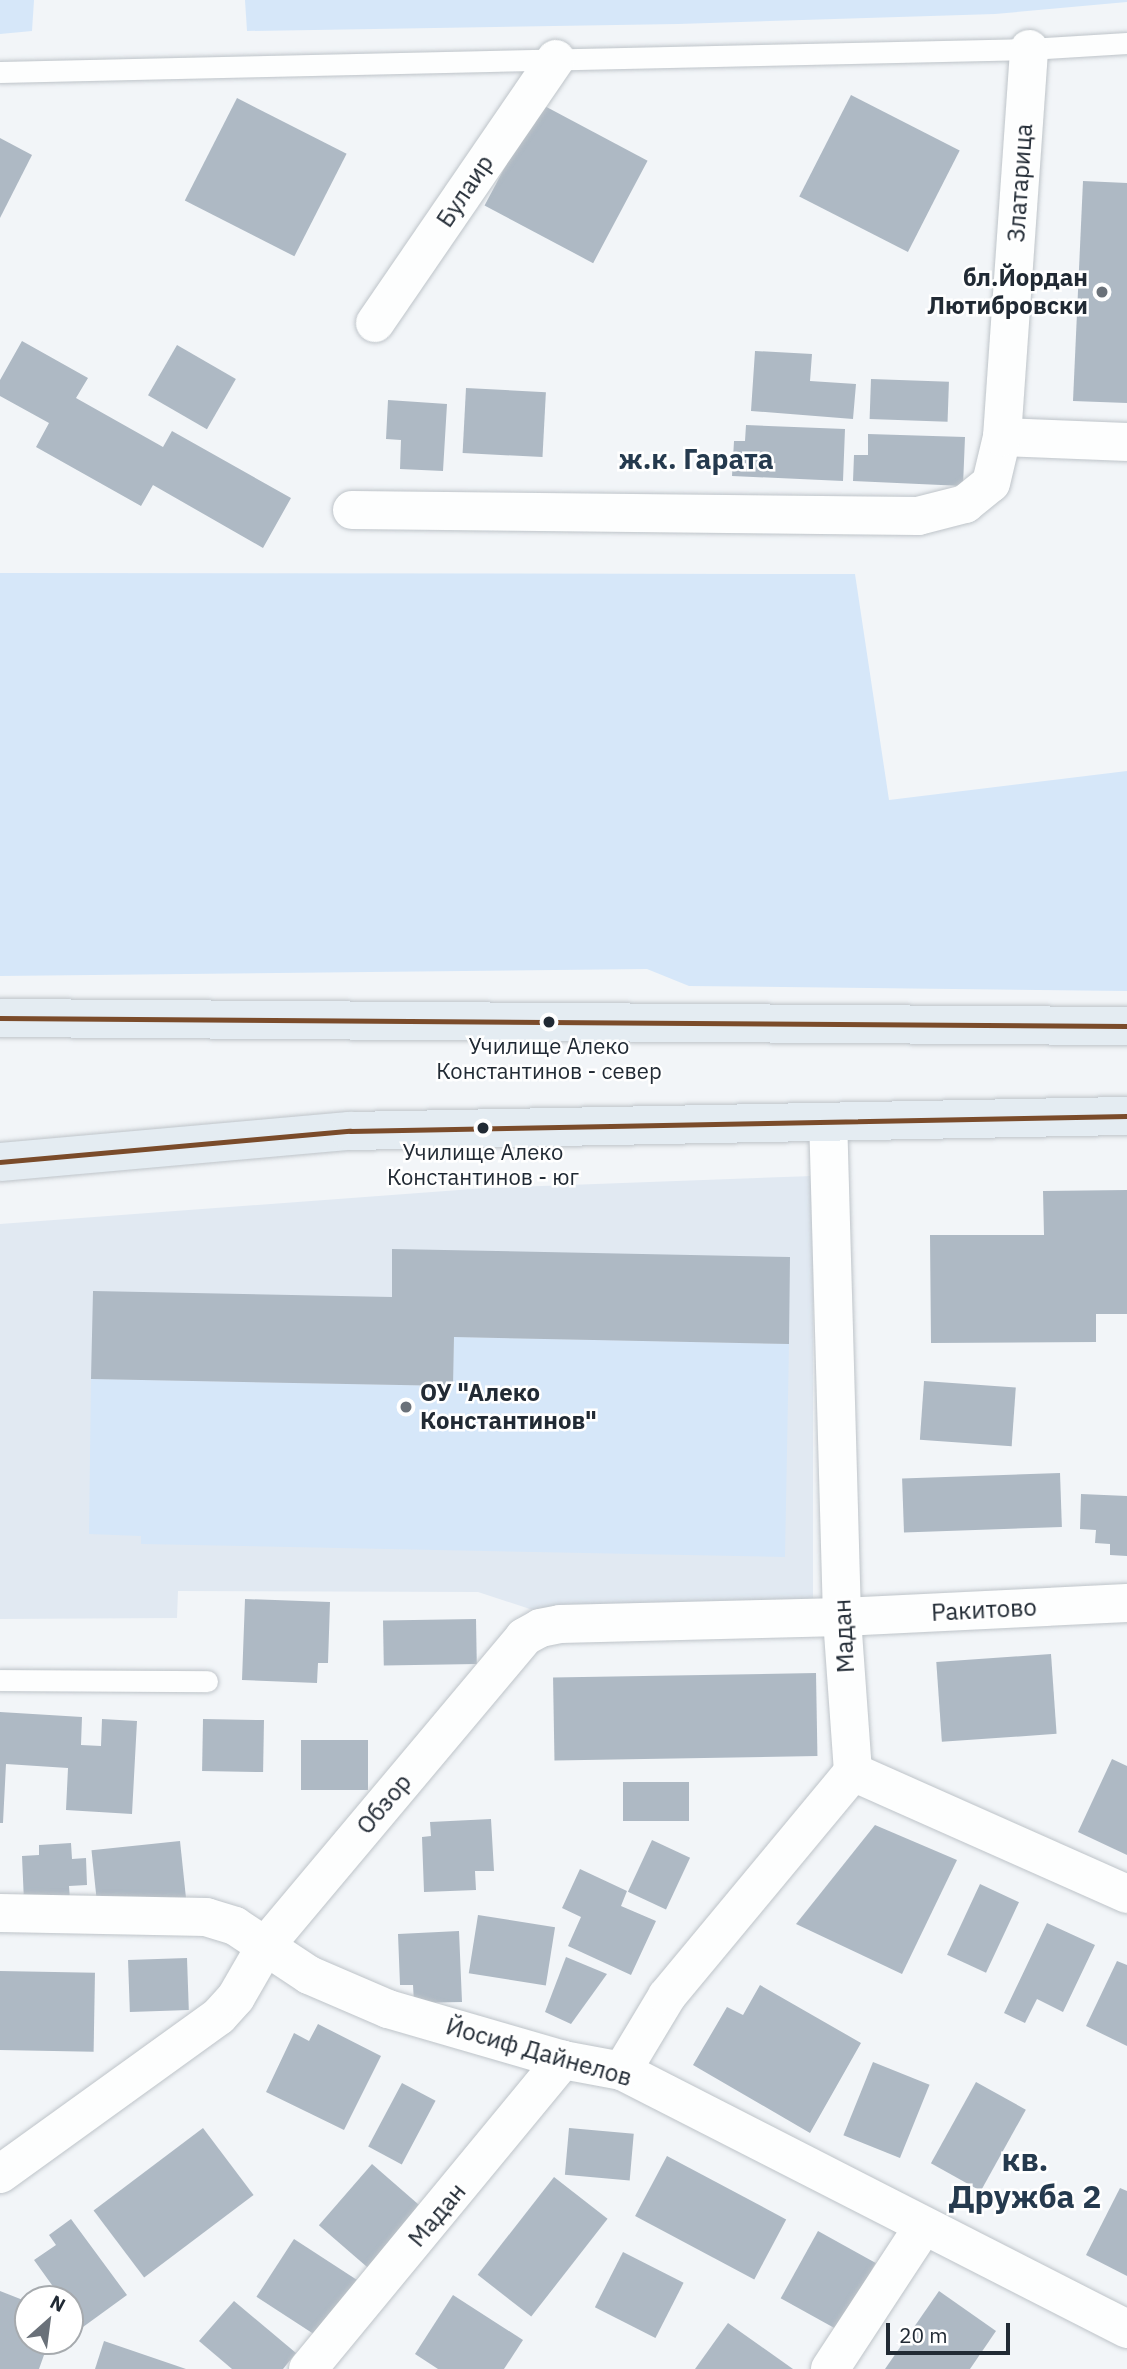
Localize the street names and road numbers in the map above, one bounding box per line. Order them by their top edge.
street label: Златарица [1001,123,1039,243]
street label: Булаир [430,149,500,233]
street label: Ракитово [930,1593,1038,1627]
street label: Мадан [828,1598,860,1674]
street label: Обзор [351,1768,417,1840]
street label: Йосиф Дайнелов [443,2012,635,2092]
street label: Мадан [402,2177,472,2253]

